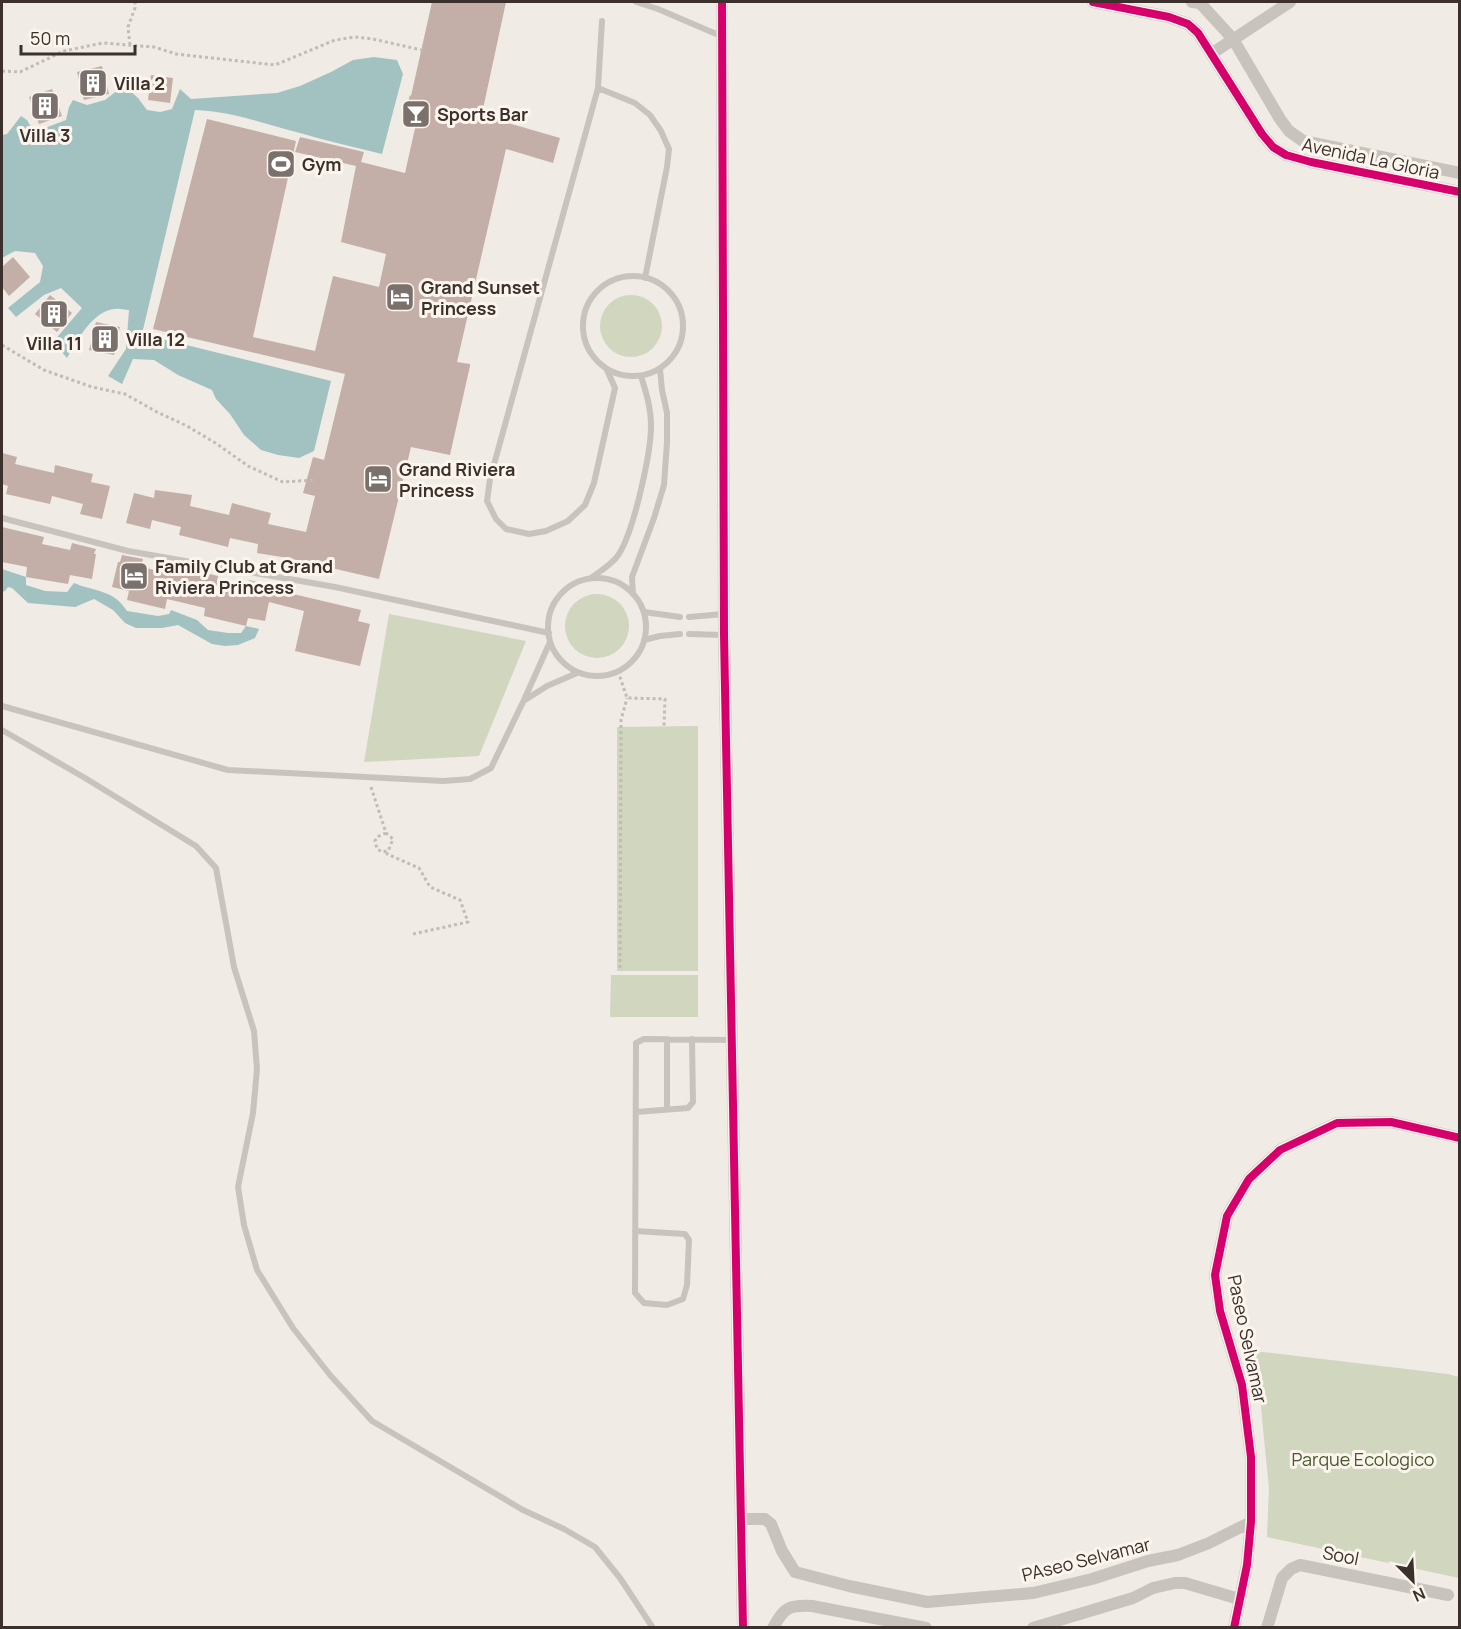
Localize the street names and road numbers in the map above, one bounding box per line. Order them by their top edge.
street label: Avenida La Gloria [1300,132,1442,184]
street label: Paseo Selvamar [1223,1273,1273,1406]
street label: PAseo Selvamar [1019,1531,1153,1587]
street label: Sool [1321,1540,1361,1570]

